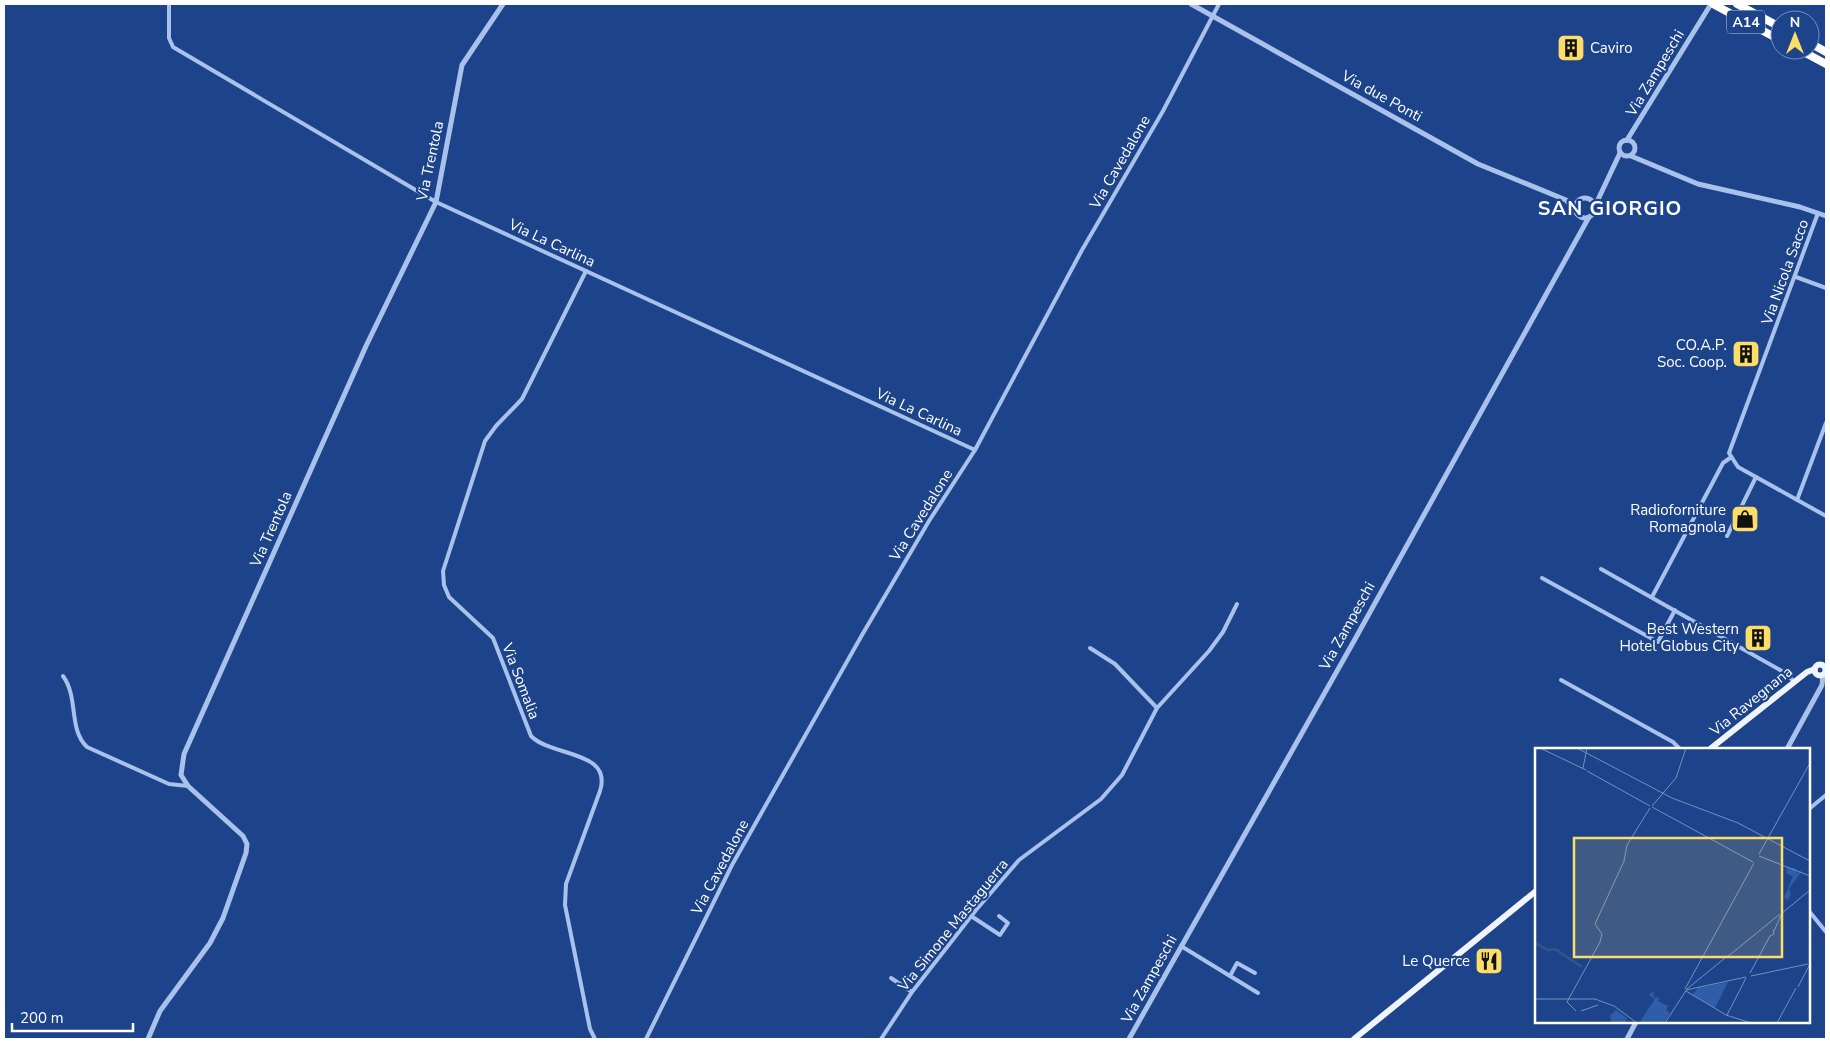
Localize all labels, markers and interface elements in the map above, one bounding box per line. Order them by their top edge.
north arrow [1770,10,1820,60]
road number: A14 [1727,11,1765,34]
text: N [1790,13,1800,32]
street label: Via Zampeschi [1621,26,1689,121]
building icon: Caviro [1556,33,1586,63]
place label: Caviro [1590,38,1633,58]
street label: Via due Ponti [1337,65,1426,126]
street label: Via Cavedalone [1085,112,1155,213]
street label: Via Trentola [412,119,448,204]
district label: SAN GIORGIO [1538,195,1682,222]
street label: Via La Carlina [505,214,598,272]
street label: Via Nicola Sacco [1756,217,1813,328]
place label: CO.A.P. Soc. Coop. [1657,335,1727,372]
building icon: CO.A.P. Soc. Coop. [1731,339,1761,369]
street label: Via La Carlina [872,383,965,441]
street label: Via Cavedalone [884,465,957,566]
street label: Via Trentola [245,488,297,571]
place label: Radioforniture Romagnola [1630,500,1726,537]
shop icon: Radioforniture Romagnola [1730,504,1760,534]
street label: Via Zampeschi [1314,578,1379,675]
place label: Best Western Hotel Globus City [1619,619,1739,656]
building icon: Best Western Hotel Globus City [1743,623,1773,653]
street label: Via Somalia [497,639,545,722]
street label: Via Ravegnana [1705,661,1796,741]
inset map [1535,748,1810,1023]
street label: Via Cavedalone [686,816,753,919]
street label: Via Simone Mastaguerra [893,855,1013,996]
street label: Via Zampeschi [1116,931,1181,1028]
restaurant icon: Le Querce [1474,946,1504,976]
place label: Le Querce [1402,951,1470,971]
scale bar [12,1000,134,1032]
text: 200 m [20,1008,64,1028]

